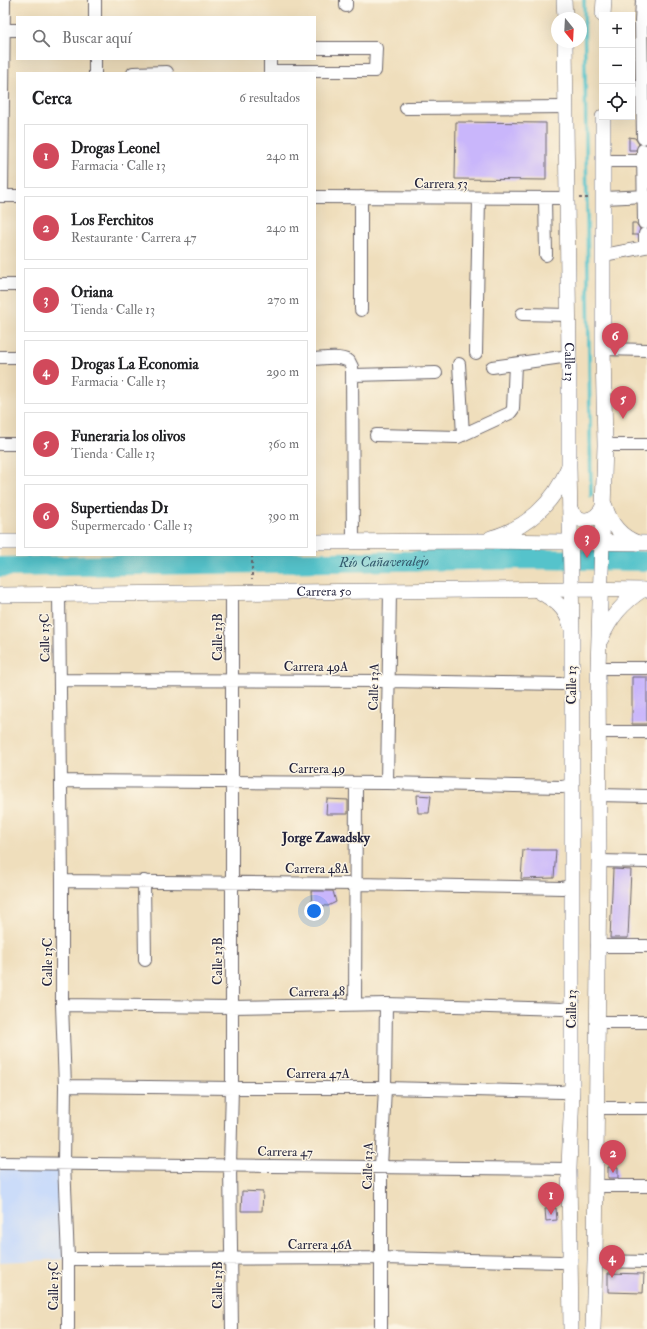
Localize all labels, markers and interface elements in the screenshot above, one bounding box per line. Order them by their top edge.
north arrow [551,12,587,48]
map controls [599,12,635,120]
button: + [599,12,635,48]
search box [16,16,316,60]
icon: search [30,27,52,49]
text: Buscar aquí [62,29,131,48]
button: − [599,48,635,84]
button: locate [599,84,635,120]
text: Cerca [32,88,72,109]
text: 6 resultados [239,90,300,106]
text: Drogas Leonel [71,139,160,158]
text: 1 [44,148,48,164]
text: 240 m [266,148,299,164]
text: Farmacia · Calle 13 [71,158,166,174]
street label: Carrera 53 [414,176,468,192]
text: Los Ferchitos [71,211,153,230]
text: 2 [43,220,49,236]
text: 240 m [266,220,299,236]
text: Restaurante · Carrera 47 [71,230,196,246]
text: Oriana [71,283,113,302]
text: 3 [44,292,49,308]
text: 270 m [267,292,299,308]
text: Tienda · Calle 13 [71,302,155,318]
pin: 6 [602,323,628,356]
street label: Calle 13 [561,342,577,382]
text: Drogas La Economia [71,355,199,374]
text: 4 [42,364,50,380]
text: 290 m [266,364,299,380]
text: Farmacia · Calle 13 [71,374,166,390]
pin: 5 [610,386,636,419]
text: Funeraria los olivos [71,427,185,446]
text: 5 [43,436,49,452]
text: 360 m [268,436,299,452]
text: Tienda · Calle 13 [71,446,155,462]
text: Supertiendas D1 [71,499,169,518]
text: 6 [43,508,49,524]
text: 390 m [268,508,299,524]
text: Supermercado · Calle 13 [71,518,193,534]
pin: 3 [574,525,600,558]
water label: Río Cañaveralejo [338,552,429,570]
street label: Carrera 50 [296,583,352,600]
street label: Calle 13C [37,613,53,663]
street label: Calle 13B [210,613,226,661]
street label: Carrera 49A [284,659,349,675]
street label: Calle 13A [366,662,382,711]
street label: Calle 13 [564,665,580,705]
street label: Carrera 49 [289,761,345,777]
district label: Jorge Zawadsky [281,829,371,847]
street label: Carrera 48A [285,861,350,877]
your location [304,901,324,921]
street label: Calle 13B [210,937,226,985]
street label: Calle 13C [40,938,56,986]
street label: Carrera 48 [289,984,345,1000]
street label: Calle 13 [564,989,580,1029]
street label: Carrera 47A [286,1066,351,1082]
pin: 2 [600,1140,626,1173]
street label: Calle 13A [360,1141,376,1190]
street label: Carrera 47 [257,1144,313,1160]
pin: 1 [538,1182,564,1215]
street label: Carrera 46A [288,1237,353,1253]
pin: 4 [599,1245,625,1278]
street label: Calle 13B [210,1261,226,1309]
street label: Calle 13C [46,1262,62,1310]

